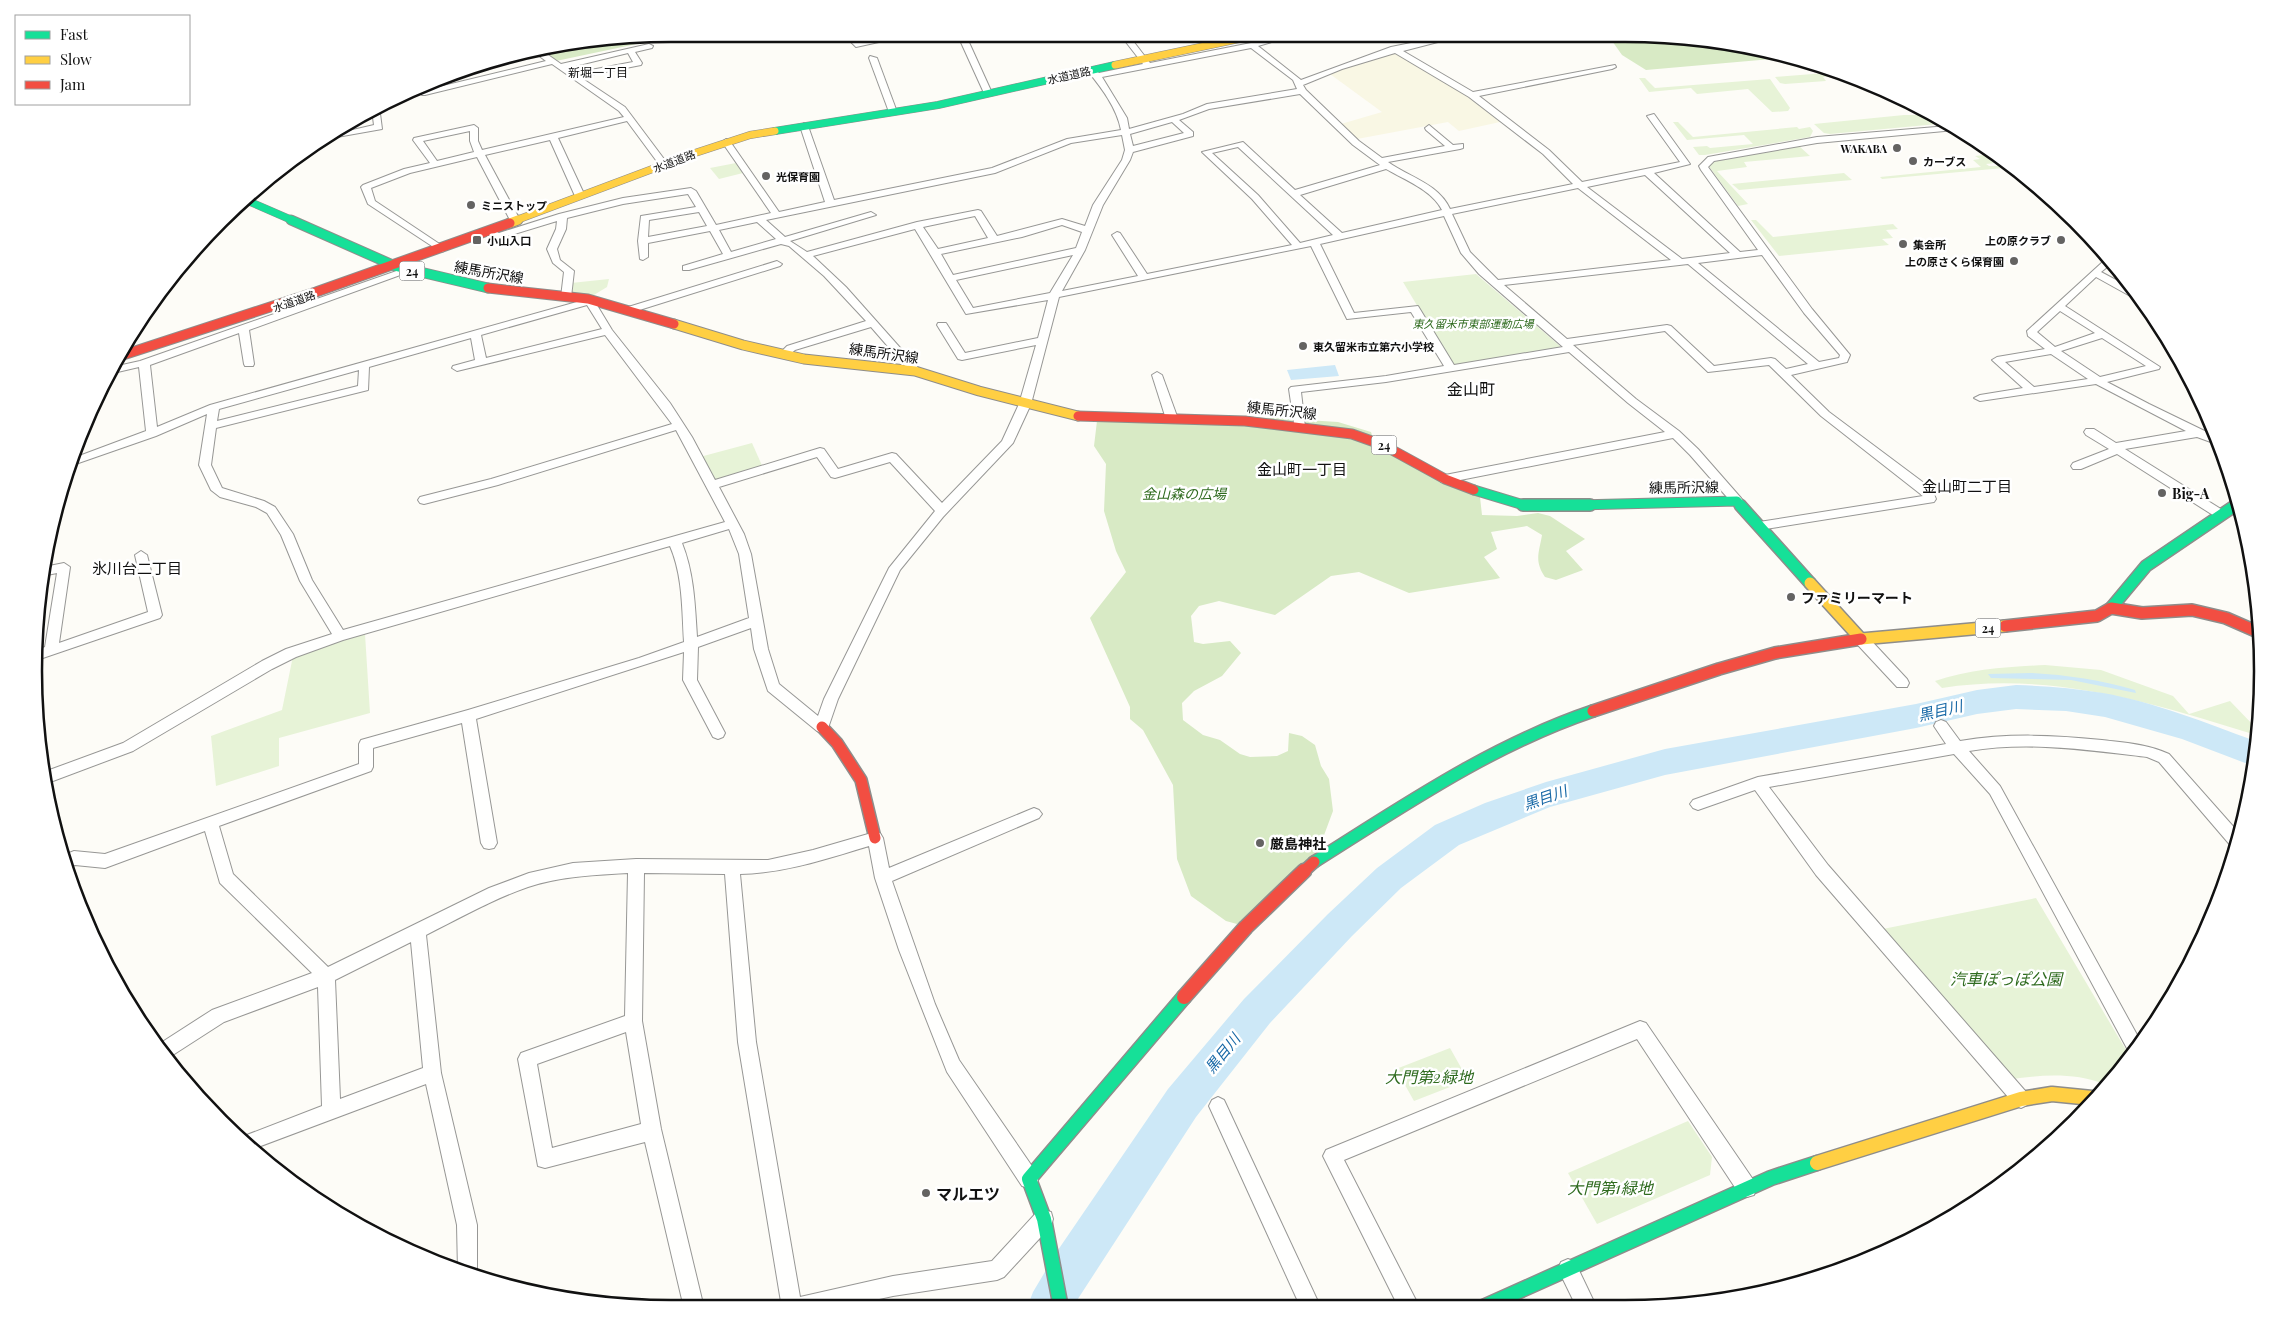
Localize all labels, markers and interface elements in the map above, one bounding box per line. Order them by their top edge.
legend [15,15,190,105]
text: Fast [60,24,89,44]
text: Slow [60,49,92,69]
street label: 水道道路 [1046,63,1092,87]
district label: 新堀一丁目 [568,64,628,80]
text: Jam [59,74,86,94]
place label: WAKABA [1839,141,1888,156]
marker: WAKABA [1891,142,1903,154]
street label: 水道道路 [651,146,697,176]
place label: カーブス [1923,154,1966,169]
marker: カーブス [1907,155,1919,167]
place label: 光保育園 [776,169,820,184]
marker: 光保育園 [760,170,772,182]
place label: ミニストップ [481,198,547,213]
marker: ミニストップ [465,199,477,211]
place label: 小山入口 [487,233,531,248]
place label: 上の原クラブ [1985,233,2051,248]
marker: 小山入口 [471,234,483,246]
marker: 上の原クラブ [2055,234,2067,246]
place label: 集会所 [1913,237,1946,252]
marker: 集会所 [1897,238,1909,250]
place label: 上の原さくら保育園 [1905,254,2004,269]
marker: 上の原さくら保育園 [2008,255,2020,267]
street label: 練馬所沢線 [453,257,525,287]
road number: 24 [400,262,424,280]
street label: 水道道路 [271,287,317,315]
park label: 東久留米市東部運動広場 [1413,316,1535,331]
street label: 練馬所沢線 [848,339,920,367]
place label: 東久留米市立第六小学校 [1313,339,1434,354]
marker: 東久留米市立第六小学校 [1297,340,1309,352]
district label: 金山町 [1447,378,1495,399]
street label: 練馬所沢線 [1246,397,1318,423]
road number: 24 [1372,436,1396,454]
district label: 金山町一丁目 [1257,459,1347,479]
district label: 金山町二丁目 [1922,476,2012,496]
street label: 練馬所沢線 [1649,477,1719,497]
park label: 金山森の広場 [1142,484,1228,503]
place label: Big-A [2172,484,2210,503]
marker: Big-A [2156,487,2168,499]
district label: 氷川台二丁目 [92,558,182,578]
place label: ファミリーマート [1801,588,1913,607]
marker: ファミリーマート [1785,591,1797,603]
road number: 24 [1976,618,2000,638]
water label: 黒目川 [1916,695,1966,725]
water label: 黒目川 [1520,780,1571,814]
place label: 厳島神社 [1270,834,1326,853]
marker: 厳島神社 [1254,837,1266,849]
park label: 汽車ぽっぽ公園 [1950,968,2064,989]
water label: 黒目川 [1200,1028,1245,1077]
park label: 大門第2緑地 [1385,1066,1475,1087]
park label: 大門第1緑地 [1567,1177,1655,1198]
place label: マルエツ [936,1183,1000,1204]
marker: マルエツ [920,1187,932,1199]

